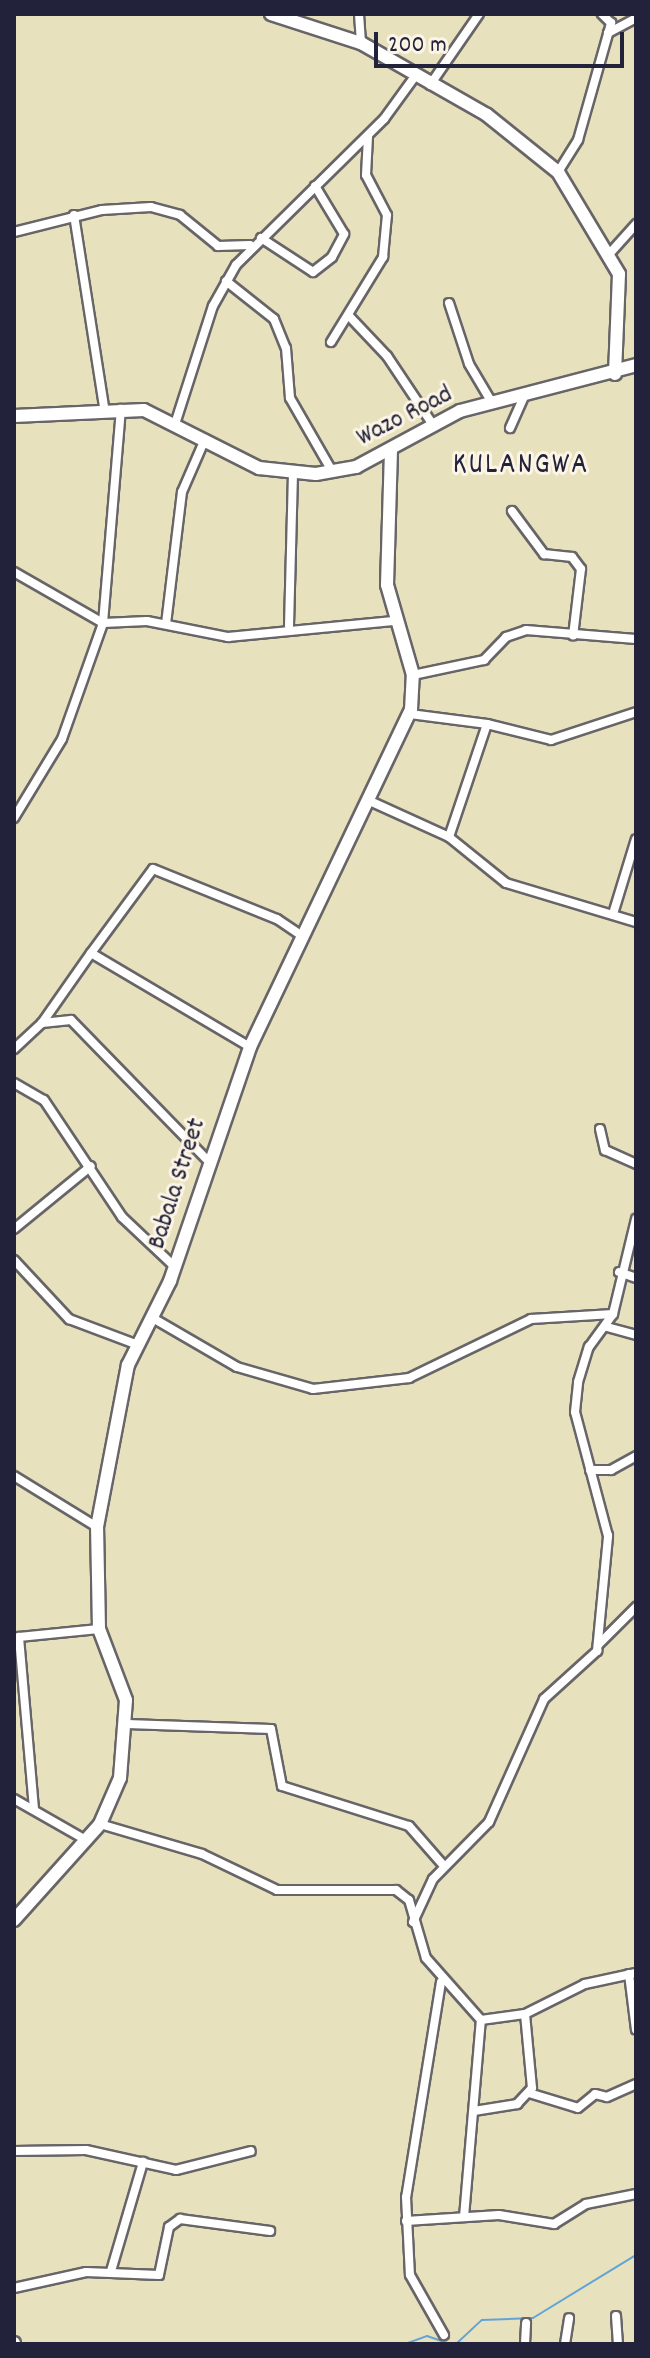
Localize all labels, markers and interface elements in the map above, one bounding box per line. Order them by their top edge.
scale bar [378,16,628,66]
text: 200 m [388,29,447,63]
street label: Wazo Road [352,380,458,454]
district label: KULANGWA [453,449,589,485]
street label: Babala Street [142,1115,214,1253]

